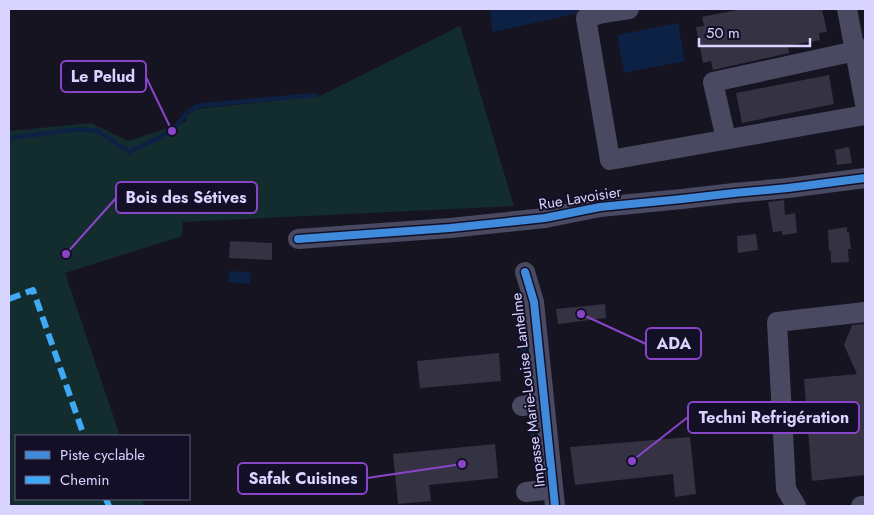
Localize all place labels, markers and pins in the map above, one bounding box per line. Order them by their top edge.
callout: Le Pelud [61,61,146,92]
callout: Bois des Sétives [116,182,257,213]
callout: ADA [646,328,701,359]
callout: Techni Refrigération [688,402,859,433]
callout: Safak Cuisines [238,463,367,494]

